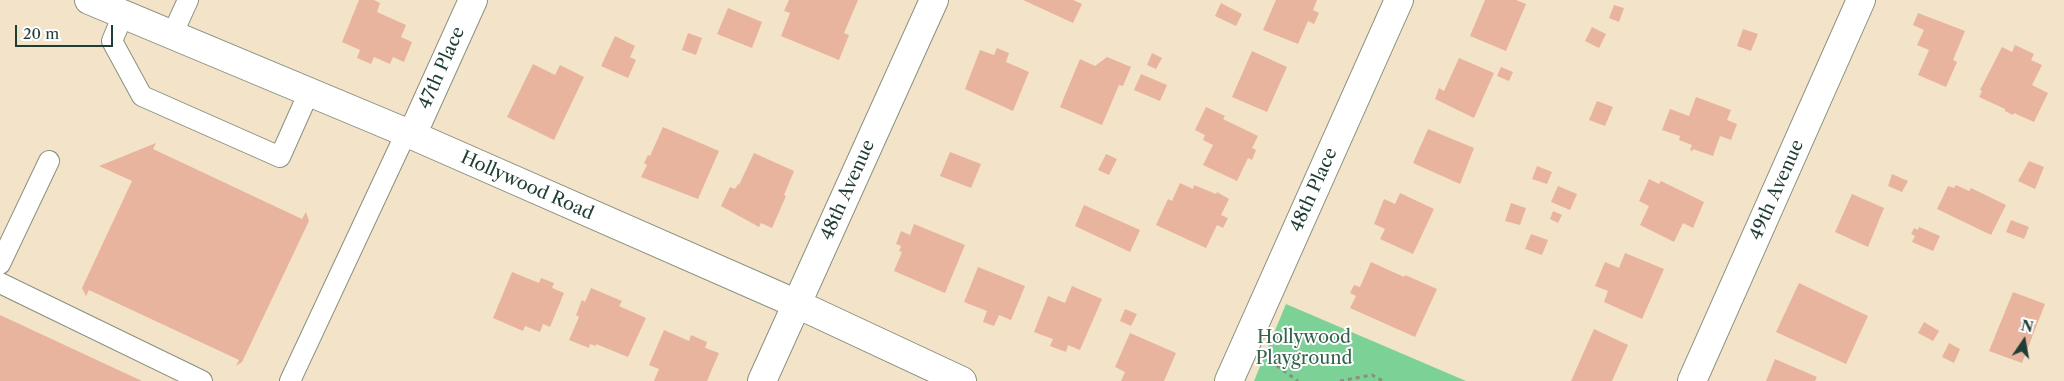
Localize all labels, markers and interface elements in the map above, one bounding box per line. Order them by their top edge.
scale bar [18,15,115,47]
street label: 47th Place [414,23,470,113]
text: 20 m [23,24,59,43]
street label: 48th Avenue [816,137,880,243]
street label: 49th Avenue [1745,137,1809,243]
street label: 48th Place [1286,145,1342,235]
street label: Hollywood Road [457,147,597,225]
north arrow [1999,316,2049,366]
text: N [2019,316,2035,336]
park label: Hollywood Playground [1255,327,1353,369]

